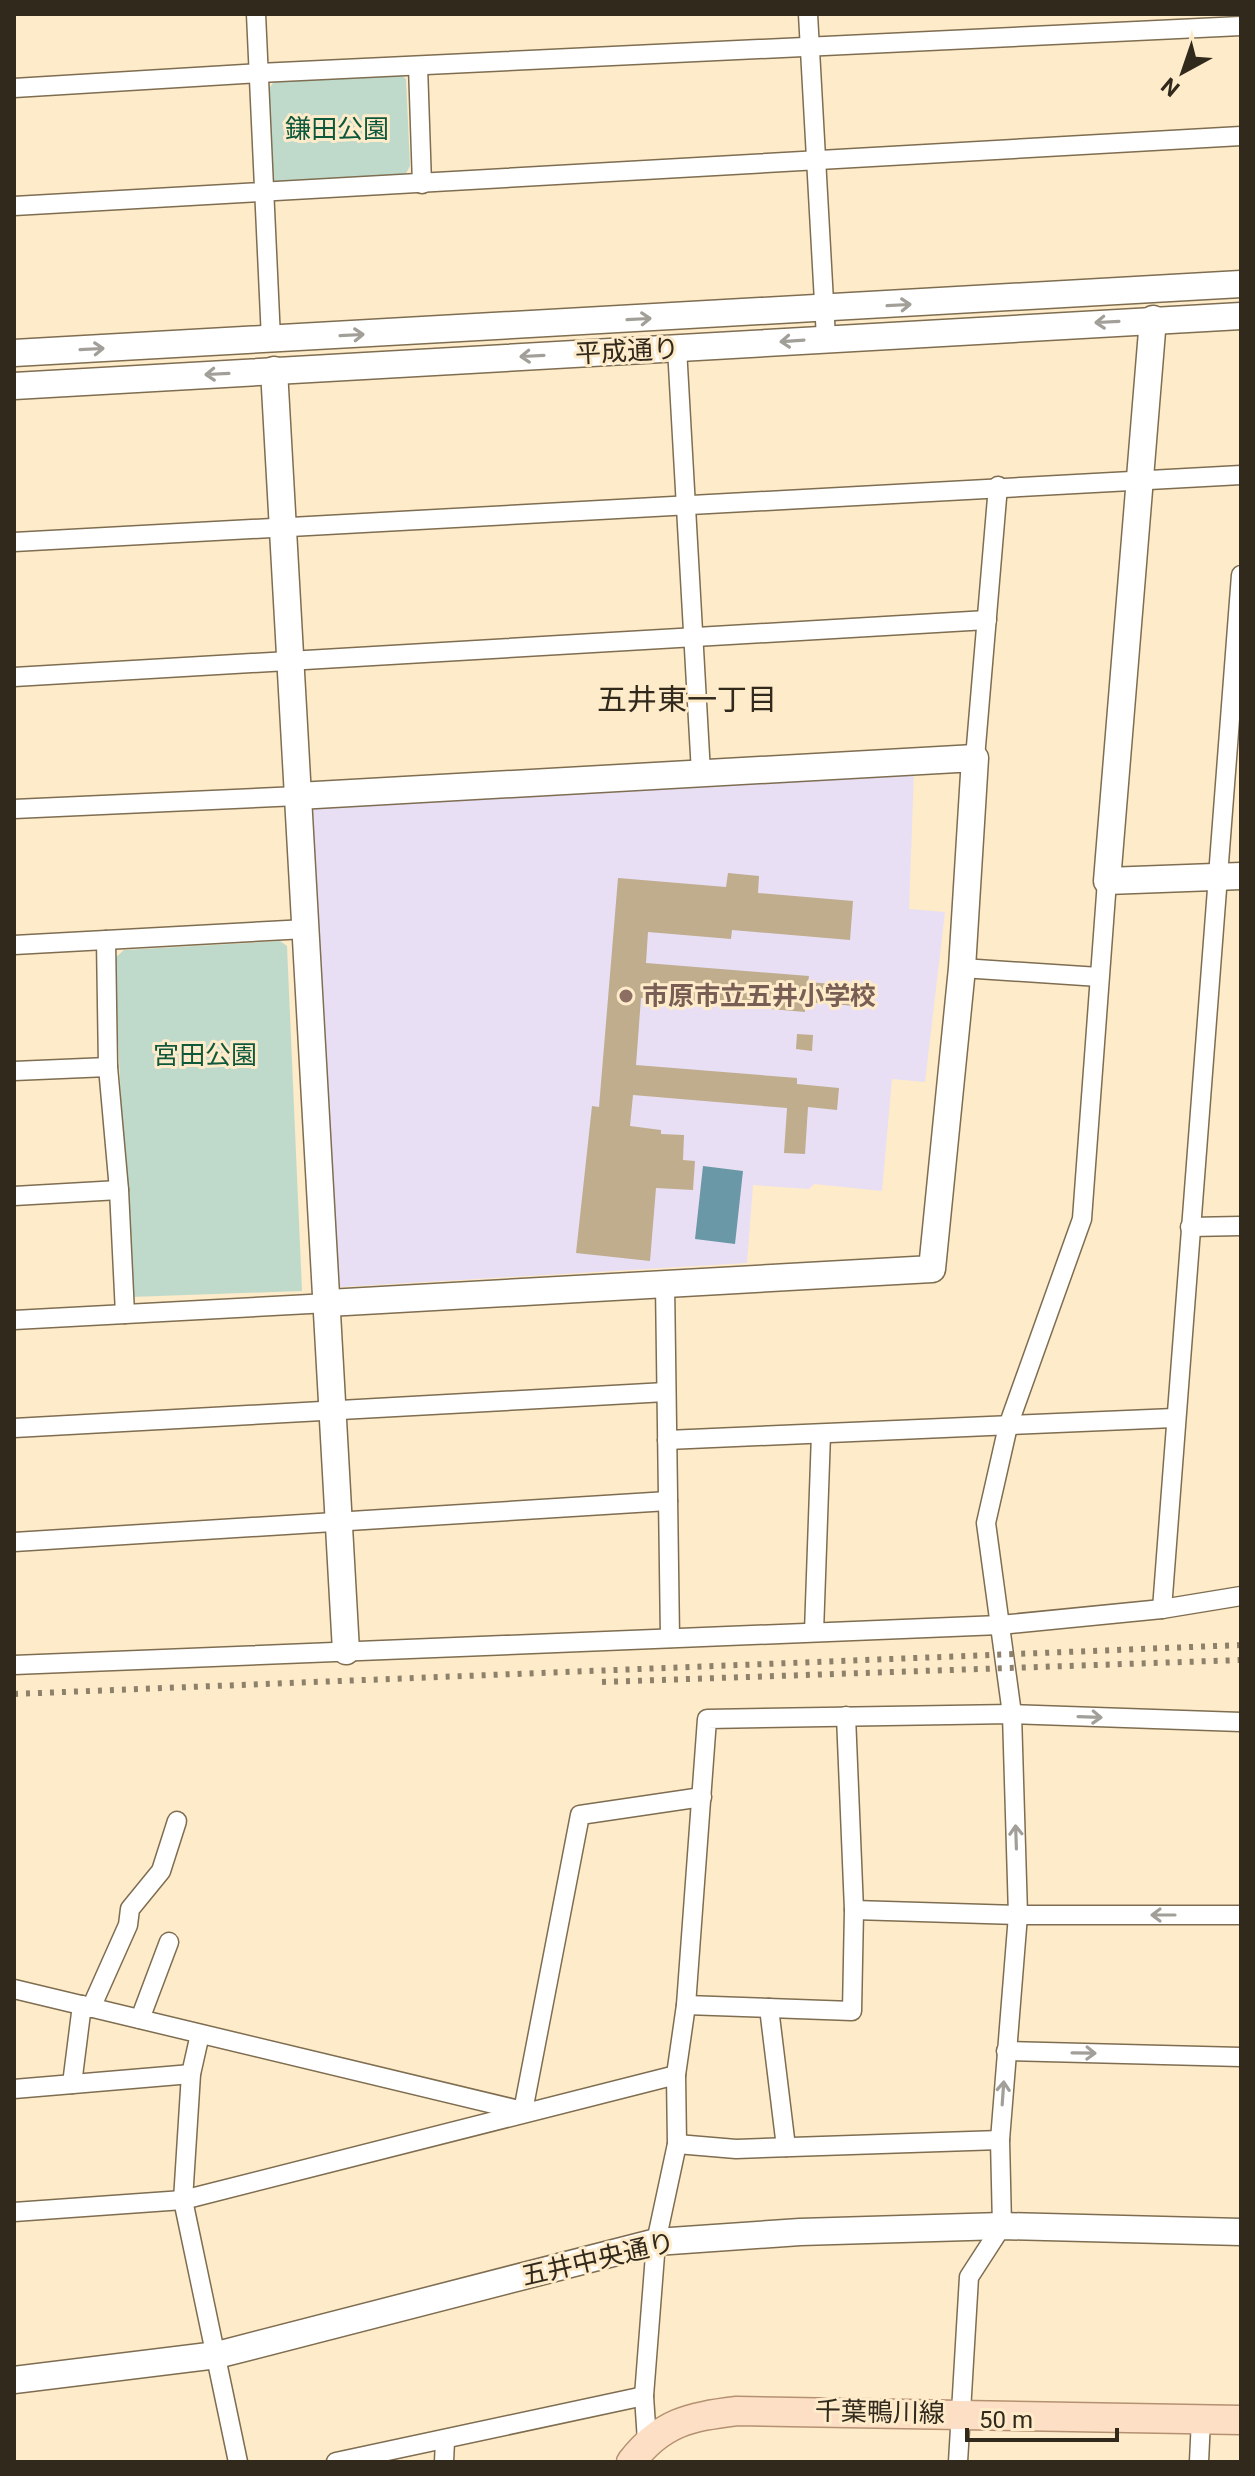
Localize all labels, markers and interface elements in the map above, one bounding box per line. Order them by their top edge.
north arrow [1143,32,1223,112]
text: N [1156,72,1184,102]
park label: 鎌田公園 [285,114,389,144]
one-way arrow [885,297,912,312]
one-way arrow [625,312,652,327]
one-way arrow [1094,315,1121,330]
one-way arrow [338,327,365,342]
street label: 平成通り [574,333,680,369]
one-way arrow [779,333,806,348]
one-way arrow [78,341,105,356]
one-way arrow [519,349,546,364]
one-way arrow [204,367,231,382]
district label: 五井東一丁目 [597,682,777,717]
place label: 市原市立五井小学校 [642,981,876,1011]
marker: 市原市立五井小学校 [617,987,635,1005]
park label: 宮田公園 [153,1040,257,1070]
one-way arrow [1076,1709,1103,1724]
one-way arrow [1008,1824,1024,1851]
one-way arrow [1150,1907,1177,1923]
one-way arrow [1070,2045,1097,2060]
one-way arrow [996,2080,1011,2107]
street label: 五井中央通り [519,2227,677,2291]
scale bar [967,2392,1117,2442]
street label: 千葉鴨川線 [815,2396,945,2428]
text: 50 m [979,2406,1033,2434]

